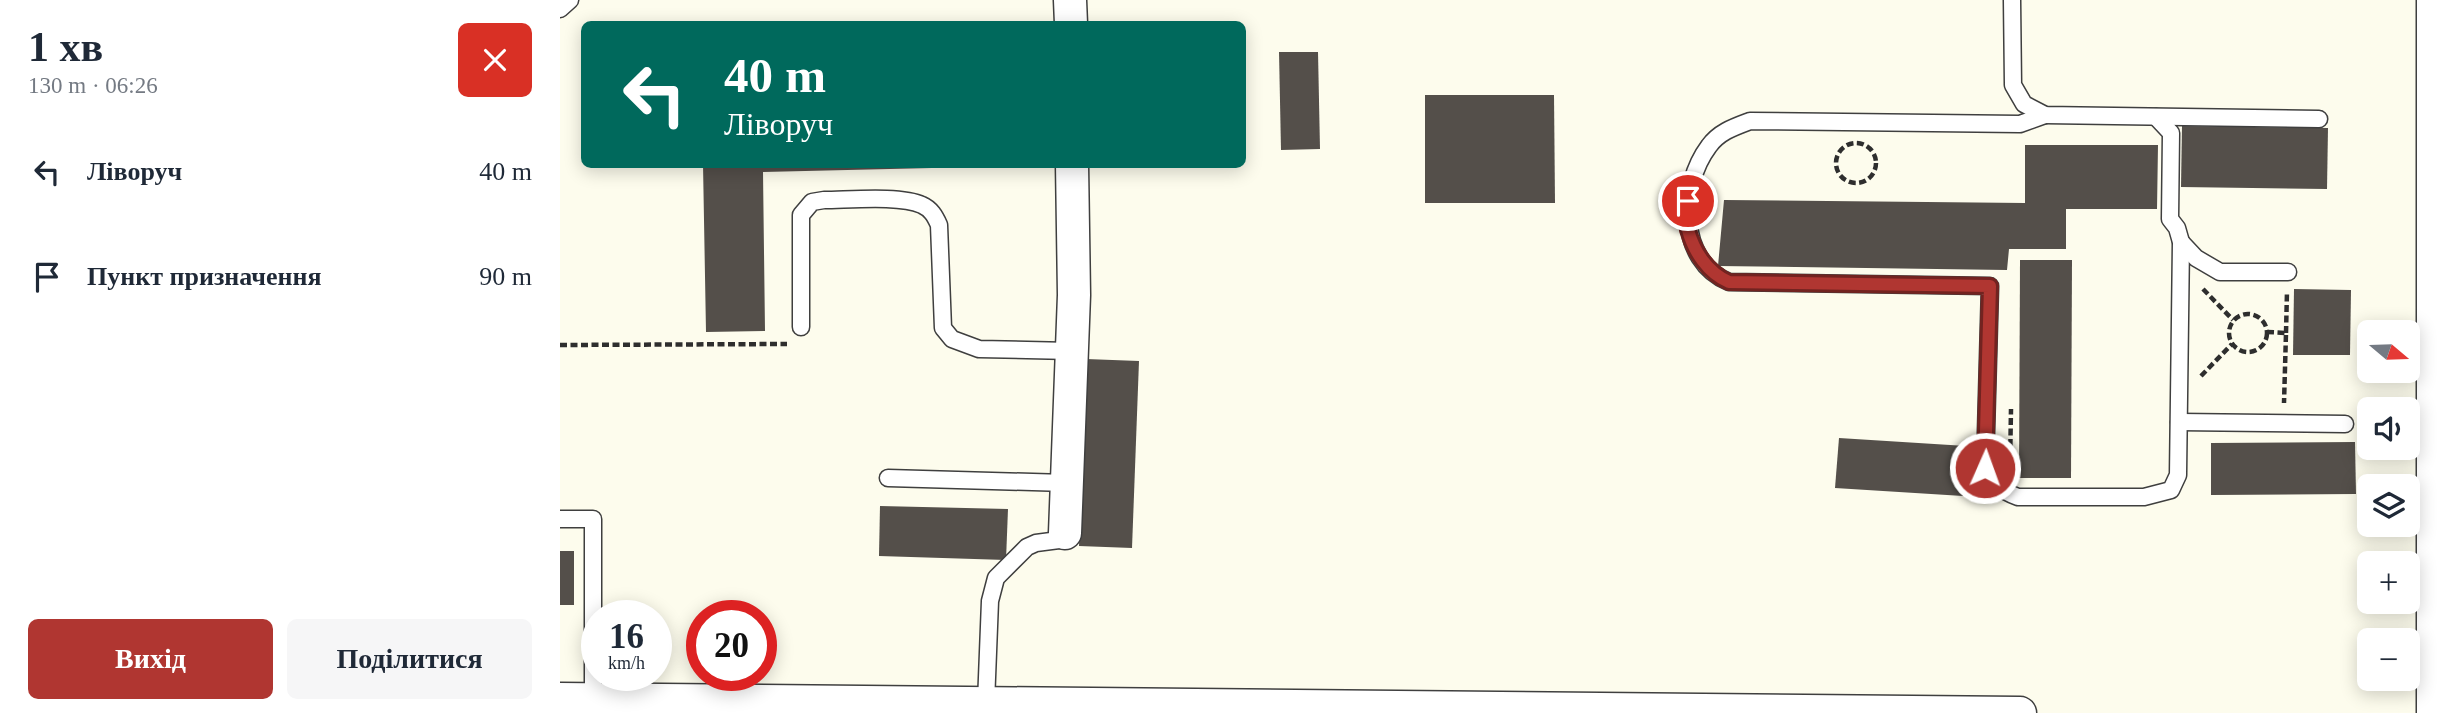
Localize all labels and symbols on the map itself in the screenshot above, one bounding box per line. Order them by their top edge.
pin [1658,171,1718,231]
north arrow [2357,320,2420,383]
position arrow [1948,431,2022,505]
speed limit sign: 20 [686,600,777,691]

